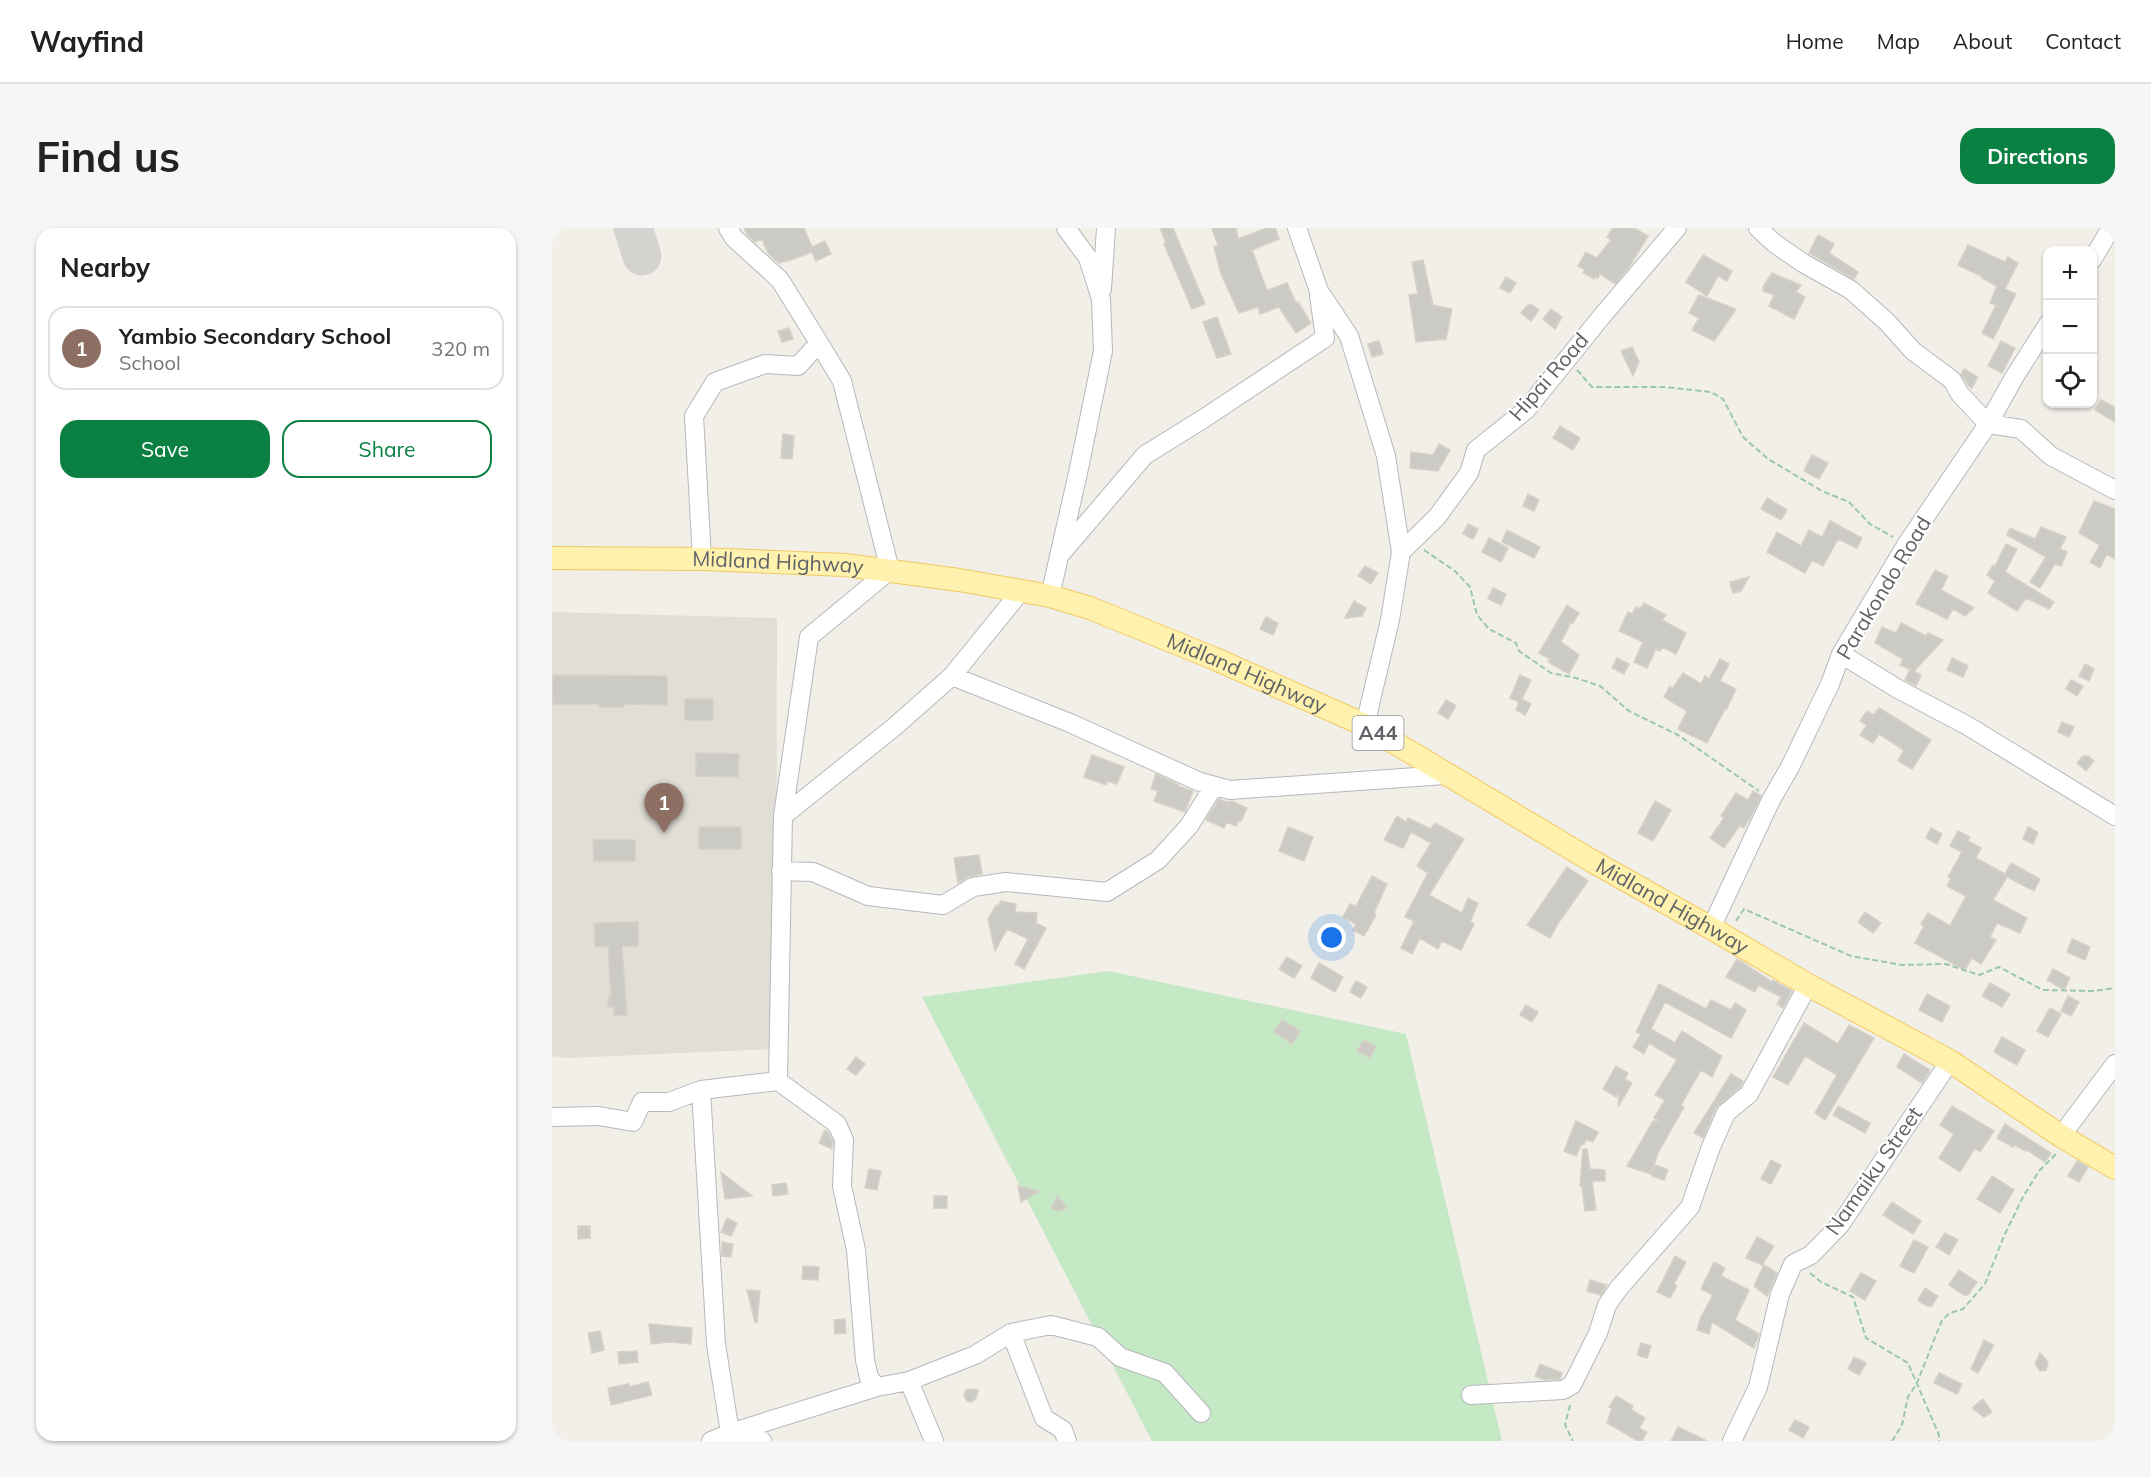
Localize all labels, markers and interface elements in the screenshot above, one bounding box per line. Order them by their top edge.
text: Wayfind [30,24,144,59]
text: Home [1786,28,1844,54]
text: Map [1877,28,1920,54]
text: About [1953,28,2012,54]
text: Contact [2045,28,2121,54]
button: Directions [1960,128,2115,184]
text: Find us [36,130,180,183]
map controls [2043,246,2097,408]
button: + [2043,246,2097,300]
text: Nearby [60,251,150,284]
button: − [2043,300,2097,354]
text: Yambio Secondary School [119,322,391,350]
street label: Hipai Road [1503,327,1594,426]
text: 1 [76,336,88,361]
text: 320 m [431,336,490,361]
text: School [119,350,181,375]
button: locate [2043,354,2097,408]
button: Save [60,420,270,478]
button: Share [282,420,492,478]
street label: Parakondo Road [1830,511,1936,664]
street label: Midland Highway [692,545,865,579]
street label: Midland Highway [1163,627,1331,718]
road number: A44 [1352,716,1404,750]
pin: 1 [644,784,684,833]
street label: Midland Highway [1592,852,1754,959]
your location [1317,923,1346,952]
street label: Namaiku Street [1819,1101,1927,1240]

